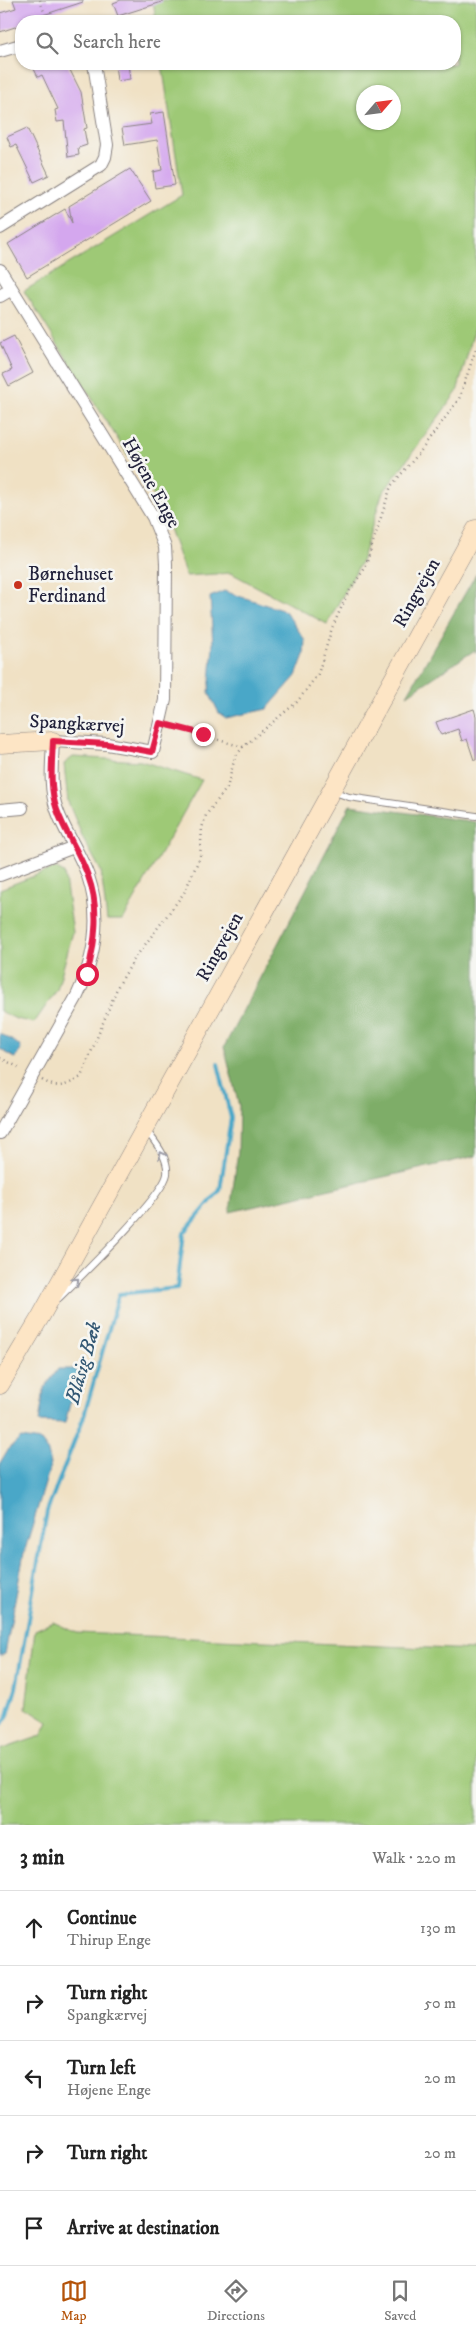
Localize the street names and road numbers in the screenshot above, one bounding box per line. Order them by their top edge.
street label: Højene Enge [117,434,185,532]
street label: Ringvejen [389,554,445,632]
street label: Spangkærvej [29,710,125,738]
street label: Ringvejen [192,908,248,986]

